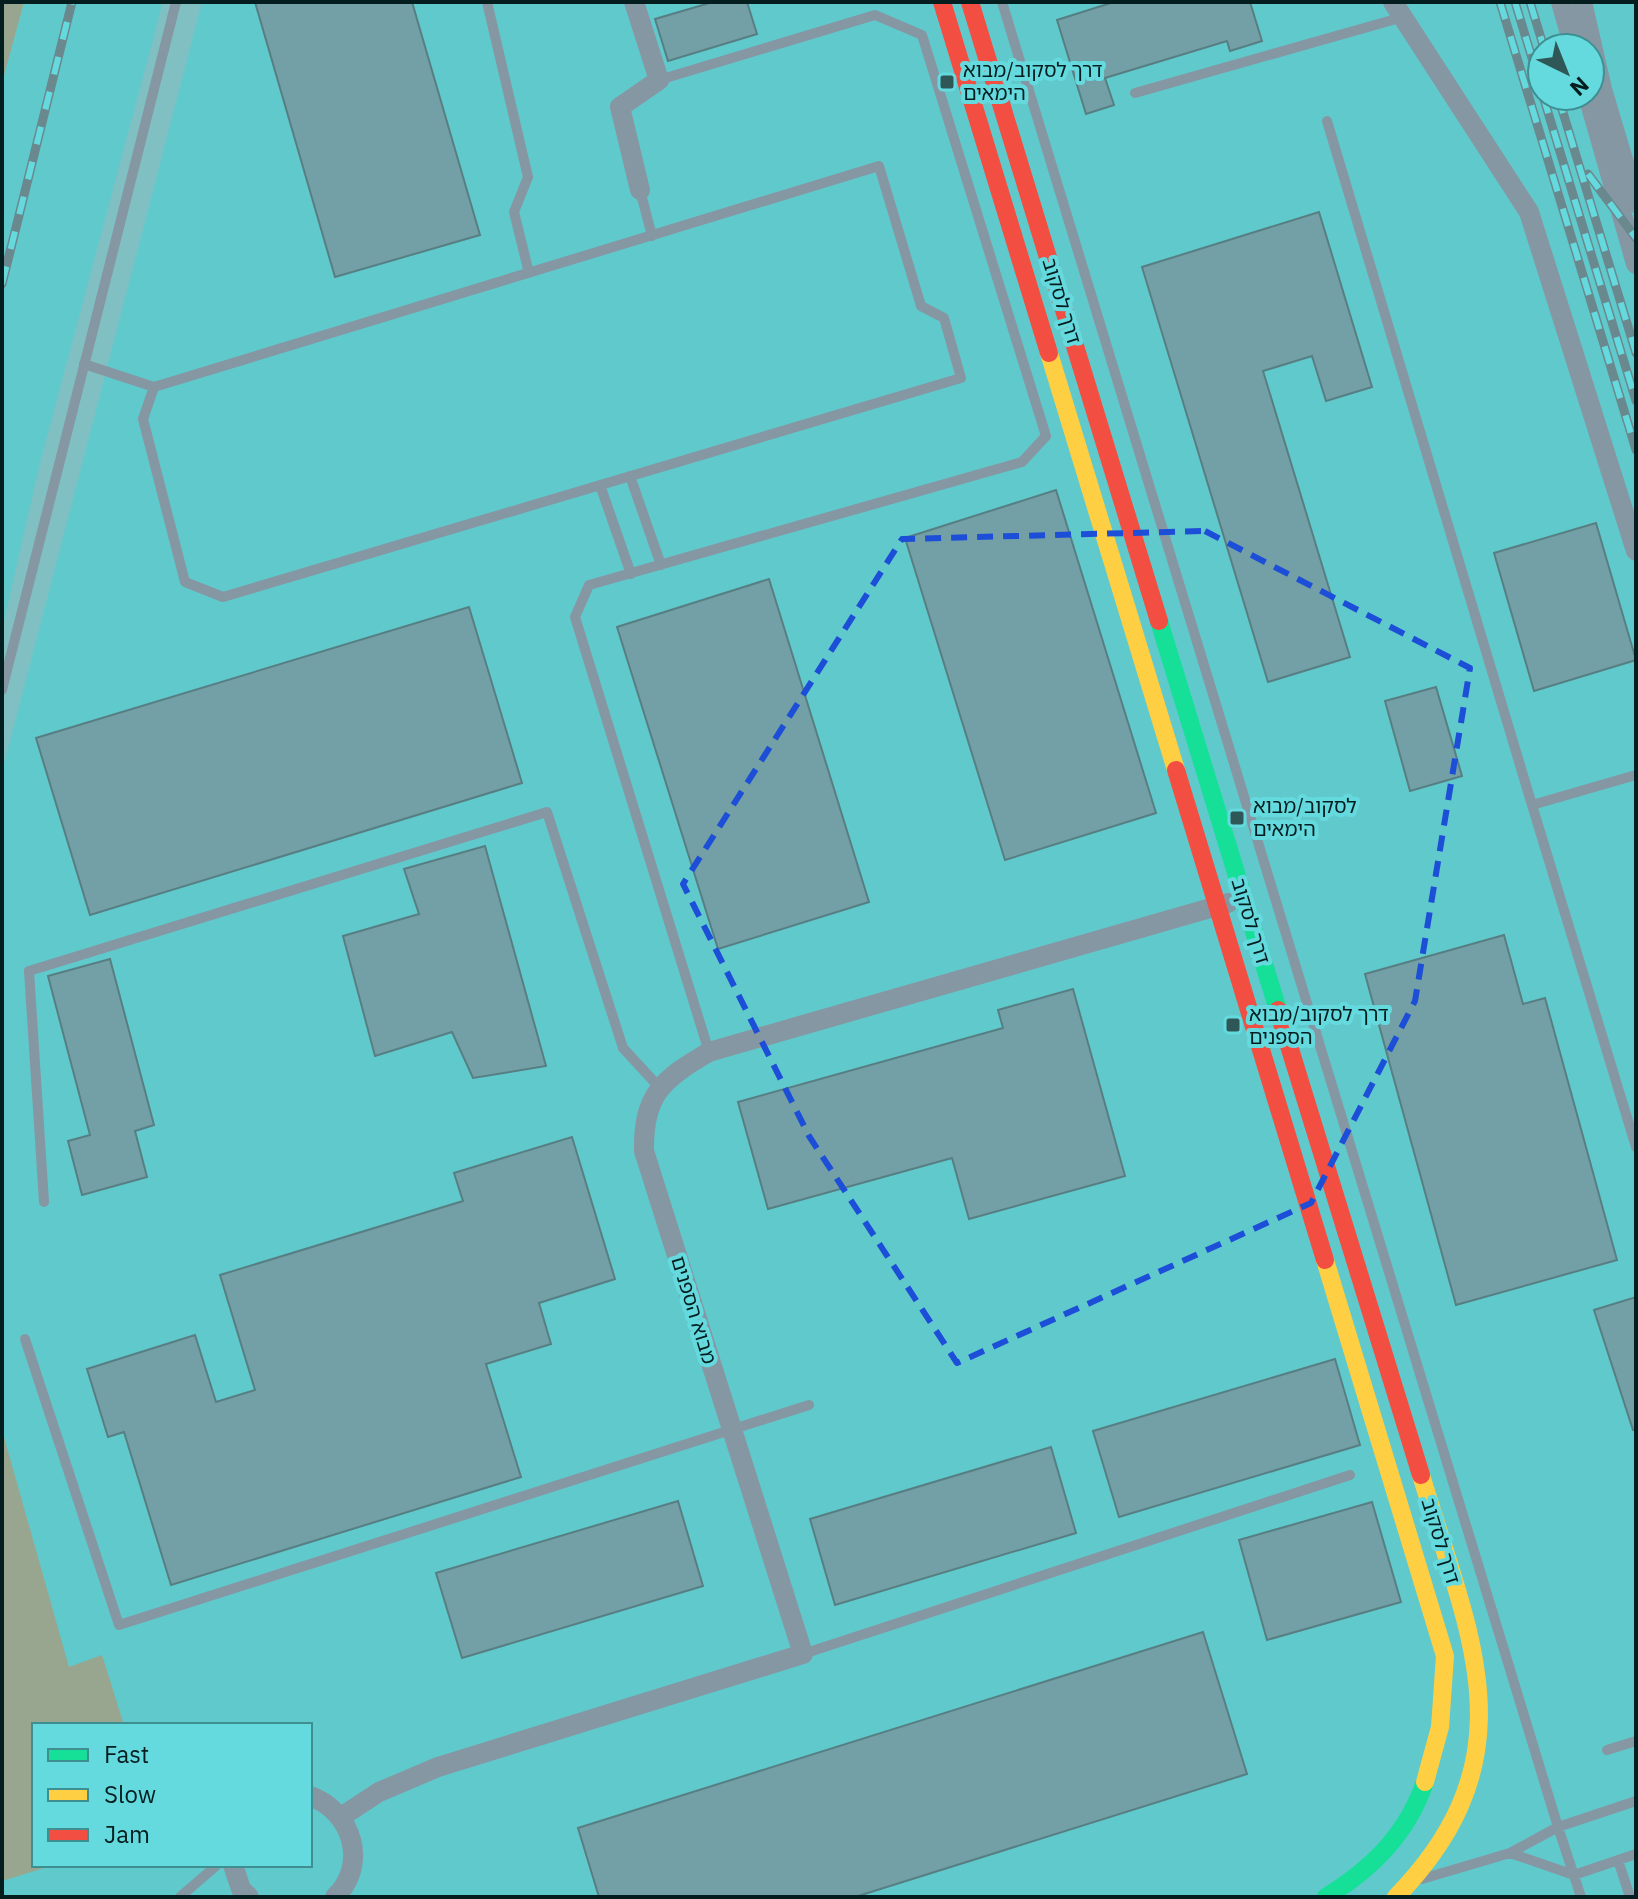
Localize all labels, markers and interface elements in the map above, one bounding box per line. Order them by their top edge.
north arrow [1526,32,1606,112]
place label: דרך לסקוב/מבוא הימאים [963,56,1103,106]
text: N [1564,71,1596,103]
marker: דרך לסקוב/מבוא הימאים [938,73,956,91]
street label: דרך לסקוב [1037,254,1088,347]
place label: לסקוב/מבוא הימאים [1253,792,1357,842]
marker: לסקוב/מבוא הימאים [1228,809,1246,827]
street label: דרך לסקוב [1226,874,1277,967]
place label: דרך לסקוב/מבוא הספנים [1249,1000,1389,1050]
marker: דרך לסקוב/מבוא הספנים [1224,1016,1242,1034]
street label: מבוא הספנים [665,1253,724,1367]
street label: דרך לסקוב [1416,1494,1467,1587]
legend [32,1723,312,1867]
text: Fast [104,1738,149,1770]
text: Slow [104,1778,156,1810]
text: Jam [104,1818,150,1850]

